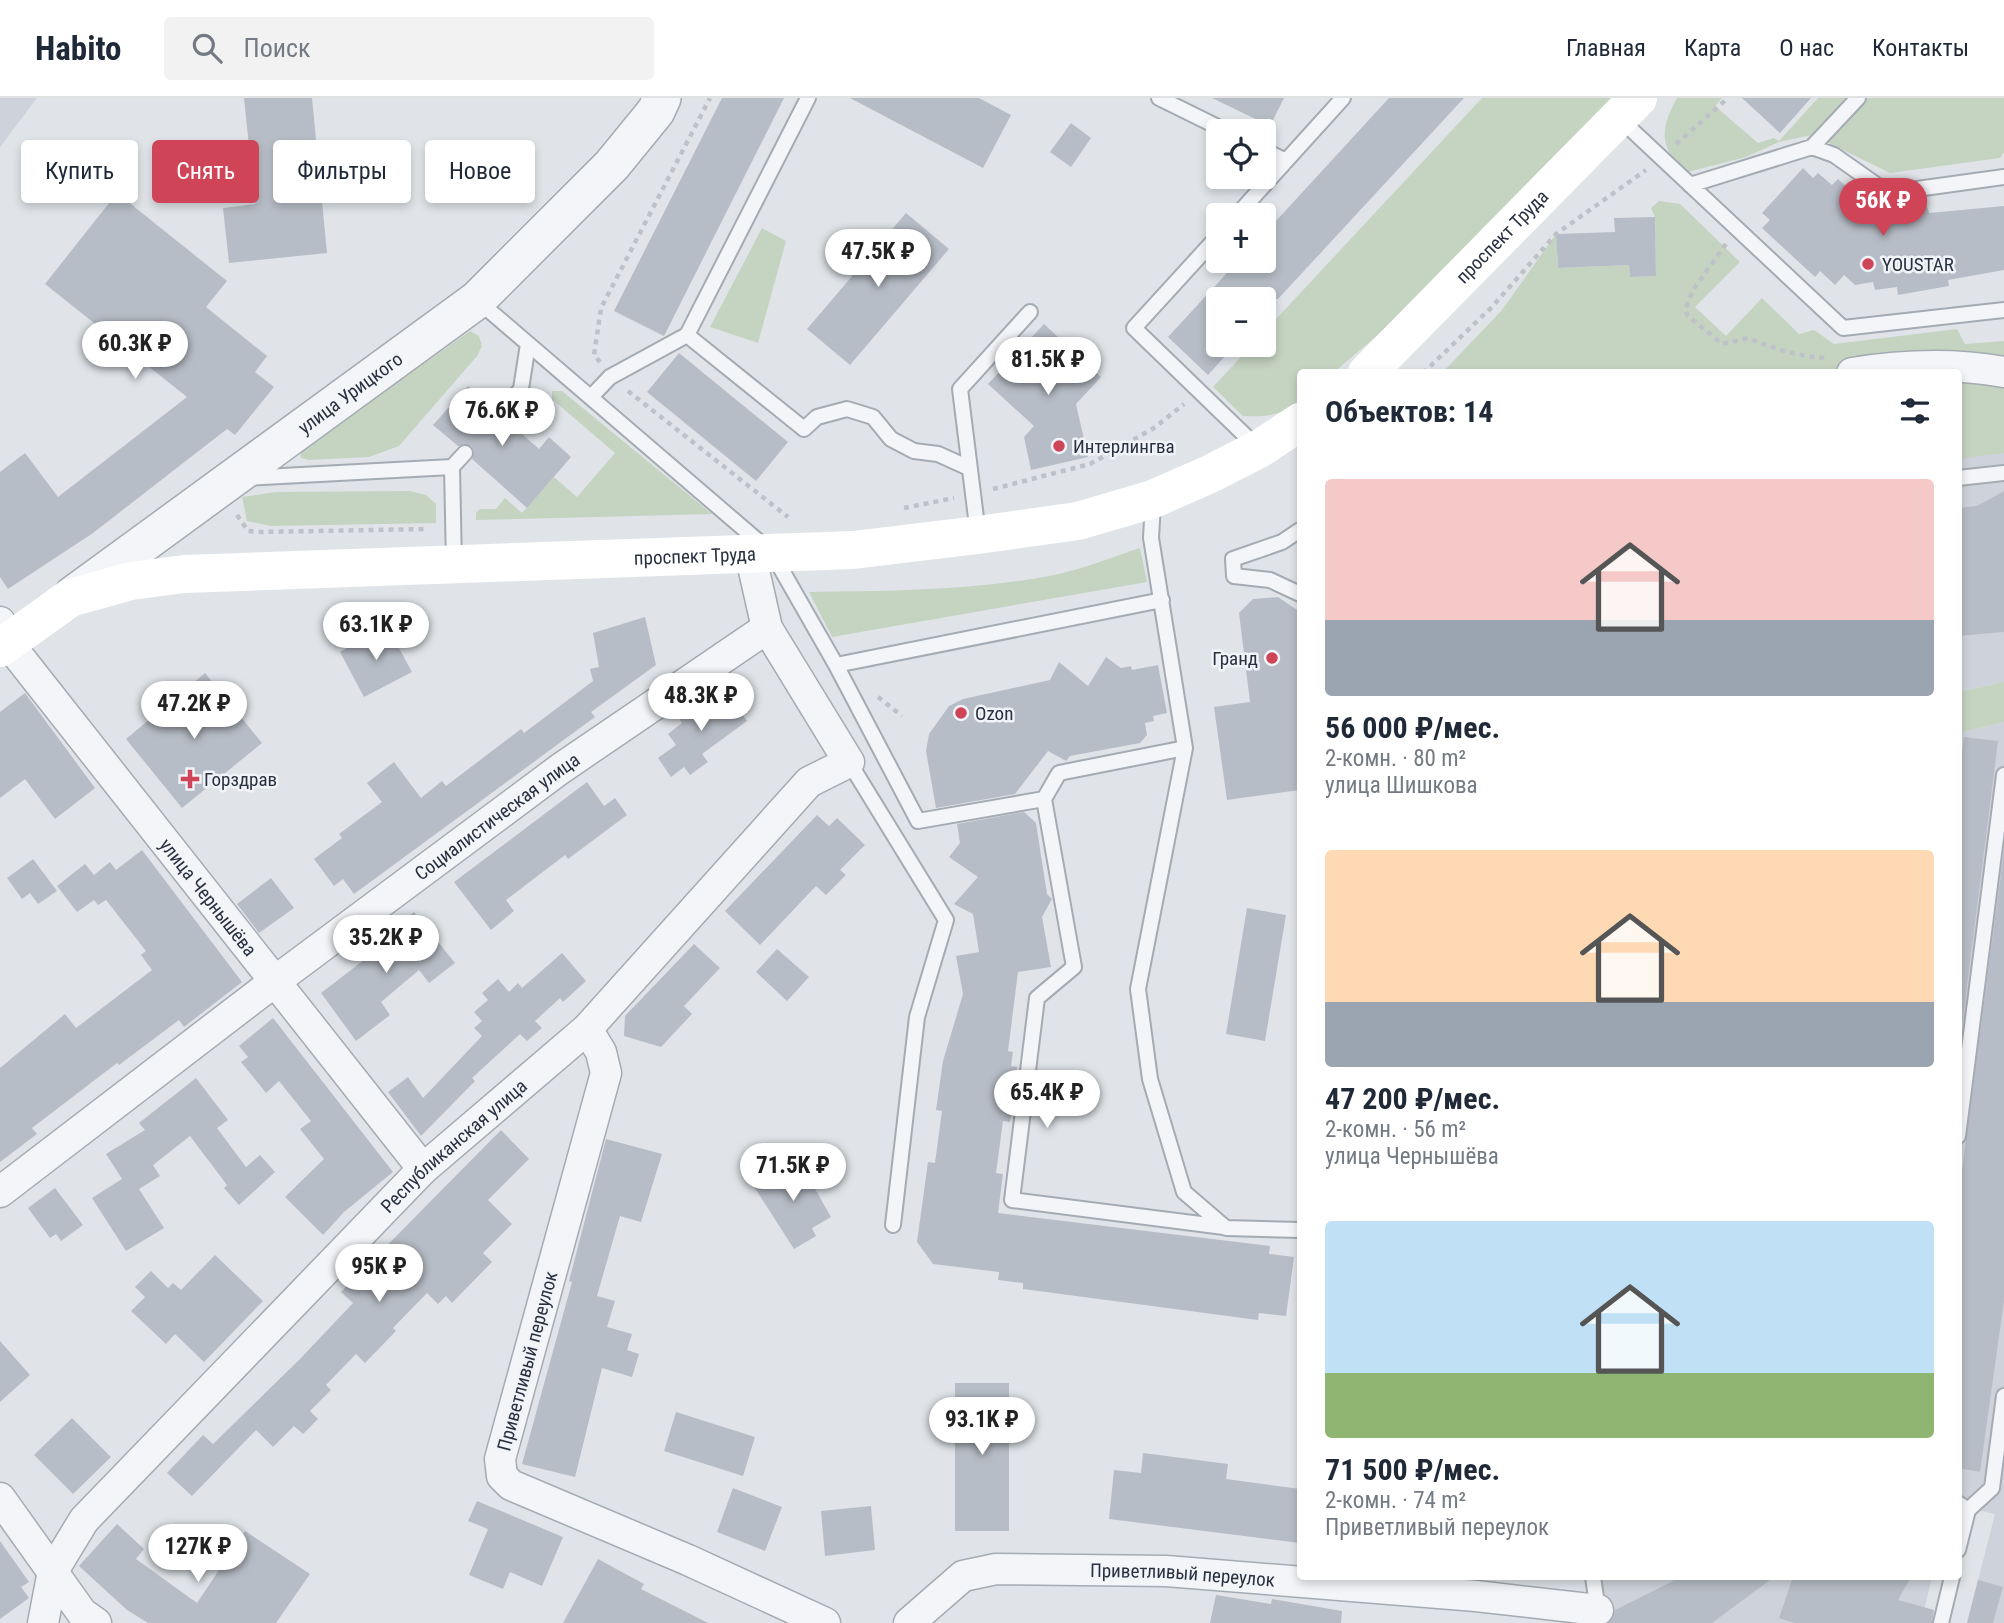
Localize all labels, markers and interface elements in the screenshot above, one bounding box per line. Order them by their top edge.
search box [164,17,654,80]
text: Habito [35,29,122,68]
icon: search [188,29,226,67]
text: Поиск [244,33,310,63]
text: Главная [1566,34,1646,62]
text: Карта [1684,34,1741,62]
text: О нас [1779,34,1834,62]
text: Контакты [1872,34,1969,62]
map controls [1206,119,1276,357]
button: locate [1206,119,1276,189]
chip: Купить [21,140,138,203]
chip: Снять [152,140,259,203]
chip: Фильтры [273,140,411,203]
chip: Новое [425,140,535,203]
pin: 56K ₽ [1834,178,1932,238]
street label: проспект Труда [1451,185,1553,288]
text: 56K ₽ [1855,187,1911,214]
button: + [1206,203,1276,273]
pin: 47.5K ₽ [813,230,943,289]
text: 47.5K ₽ [841,238,915,265]
place label: YOUSTAR [1882,253,1954,276]
marker: YOUSTAR [1860,256,1876,272]
button: − [1206,287,1276,357]
pin: 60.3K ₽ [70,322,200,381]
text: 60.3K ₽ [98,330,172,357]
pin: 81.5K ₽ [983,338,1113,397]
text: 81.5K ₽ [1011,346,1085,373]
street label: улица Урицкого [294,347,407,439]
pin: 76.6K ₽ [437,388,567,448]
icon: filters [1896,392,1934,430]
text: Объектов: 14 [1325,394,1493,429]
text: 76.6K ₽ [465,397,539,424]
place label: Интерлингва [1073,435,1175,458]
marker: Интерлингва [1051,438,1067,454]
icon: home [1567,524,1693,650]
street label: проспект Труда [633,542,756,570]
pin: 63.1K ₽ [311,602,441,662]
text: 63.1K ₽ [339,611,413,638]
place label: Гранд [1212,647,1258,670]
marker: Гранд [1264,650,1280,666]
pin: 48.3K ₽ [636,674,766,733]
pin: 47.2K ₽ [129,682,259,741]
text: 48.3K ₽ [664,682,738,709]
text: 47.2K ₽ [157,690,231,717]
place label: Ozon [975,702,1013,725]
marker: Ozon [953,705,969,721]
text: 56 000 ₽/мес. [1325,710,1500,745]
text: 2-комн. · 80 m² [1325,745,1466,772]
street label: Социалистическая улица [410,748,584,885]
place label: Горздрав [204,768,277,791]
marker: Горздрав [182,771,198,787]
text: улица Шишкова [1325,772,1478,799]
street label: улица Чернышёва [154,834,262,961]
icon: home [1567,895,1693,1021]
pin: 35.2K ₽ [321,916,451,975]
text: 35.2K ₽ [349,924,423,951]
pin: 65.4K ₽ [982,1070,1112,1130]
street label: Республиканская улица [376,1074,532,1218]
text: 65.4K ₽ [1010,1079,1084,1106]
text: 47 200 ₽/мес. [1325,1081,1500,1116]
text: 2-комн. · 56 m² [1325,1116,1466,1143]
text: улица Чернышёва [1325,1143,1499,1170]
pin: 71.5K ₽ [728,1144,858,1203]
text: 71.5K ₽ [756,1152,830,1179]
pin: 95K ₽ [330,1244,428,1304]
text: 95K ₽ [351,1253,407,1280]
icon: home [1567,1266,1693,1392]
street label: Приветливый переулок [492,1269,563,1453]
pin: 93.1K ₽ [917,1398,1047,1457]
text: 93.1K ₽ [945,1406,1019,1433]
text: 71 500 ₽/мес. [1325,1452,1500,1487]
text: 2-комн. · 74 m² [1325,1487,1466,1514]
text: Приветливый переулок [1325,1514,1549,1541]
pin: 127K ₽ [141,1524,255,1584]
text: 127K ₽ [164,1533,232,1560]
street label: Приветливый переулок [1090,1559,1276,1592]

